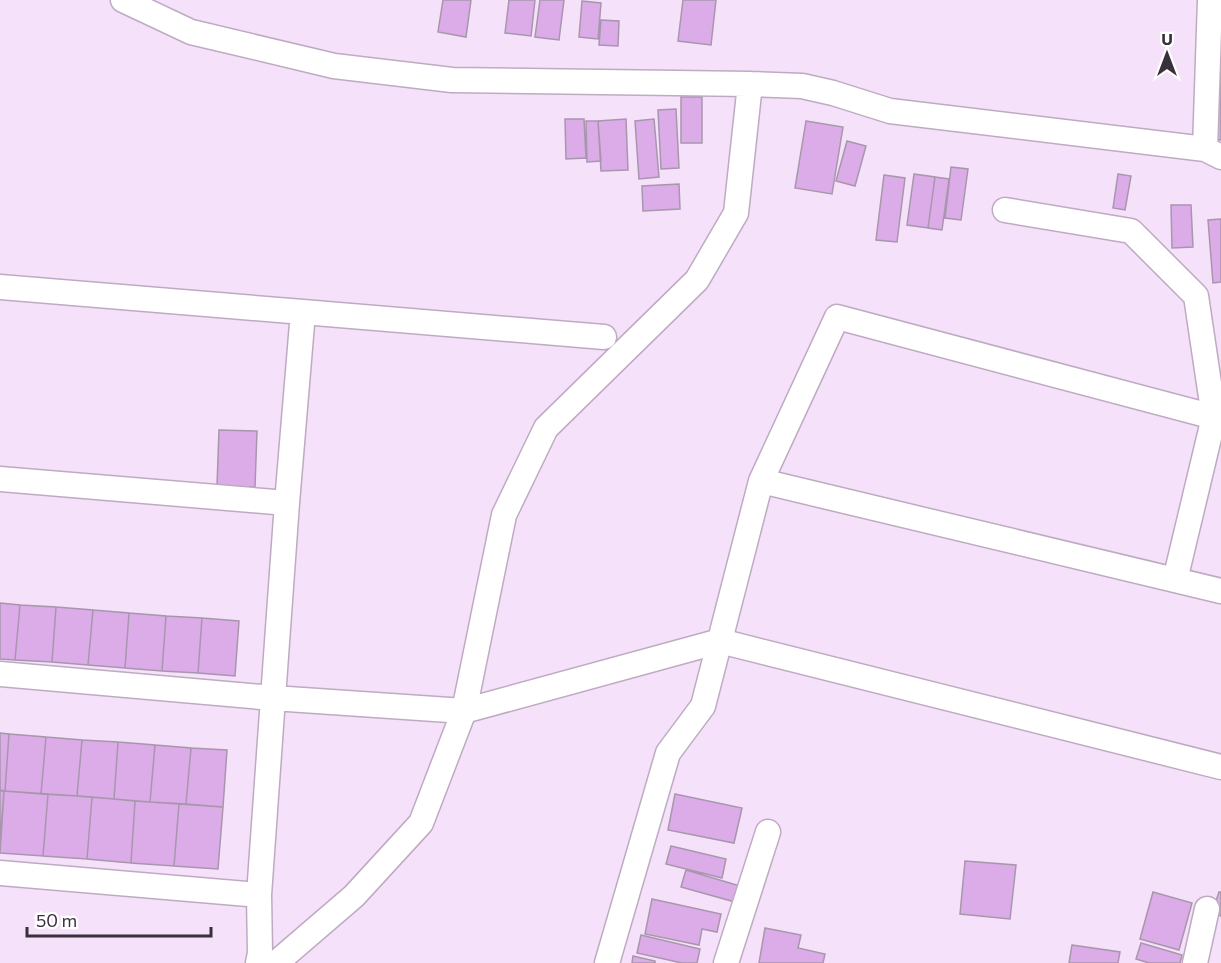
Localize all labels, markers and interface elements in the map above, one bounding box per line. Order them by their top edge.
north arrow [1137,24,1197,84]
text: U [1161,29,1173,48]
scale bar [27,900,212,938]
text: 50 m [36,909,77,931]

